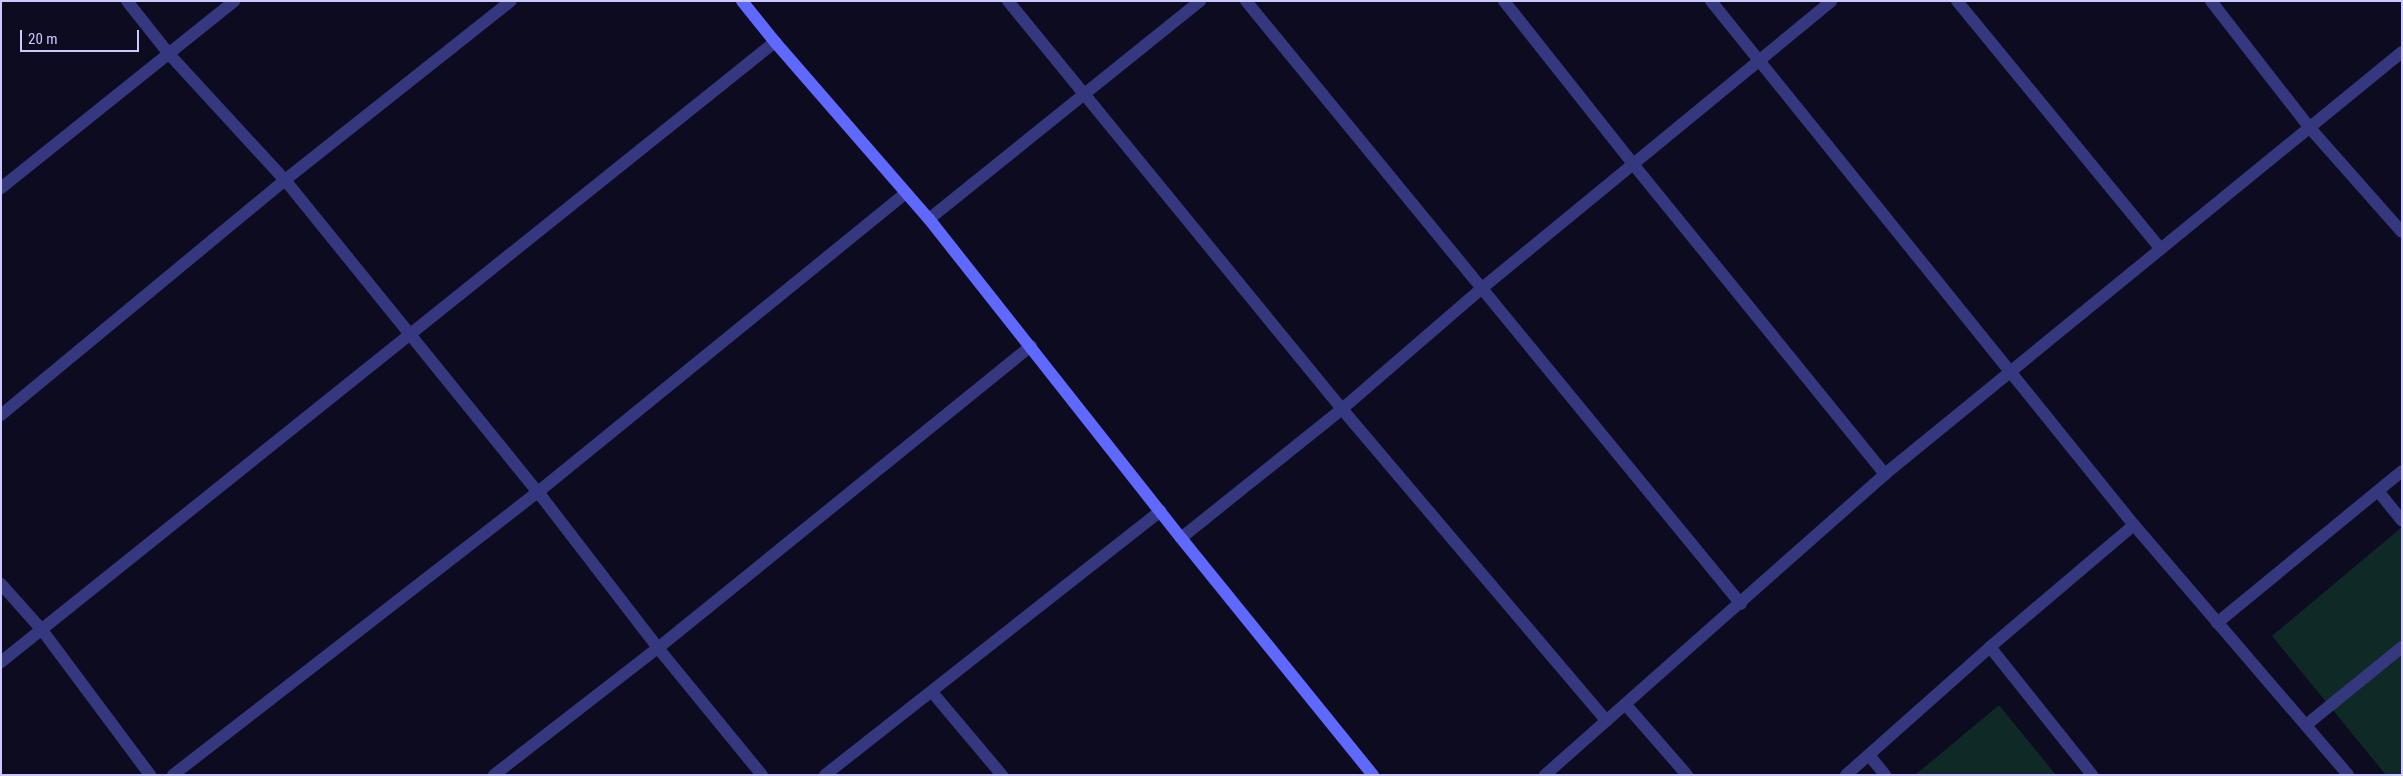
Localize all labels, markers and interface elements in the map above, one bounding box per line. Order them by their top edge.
scale bar [22,20,141,52]
text: 20 m [28,30,58,48]

